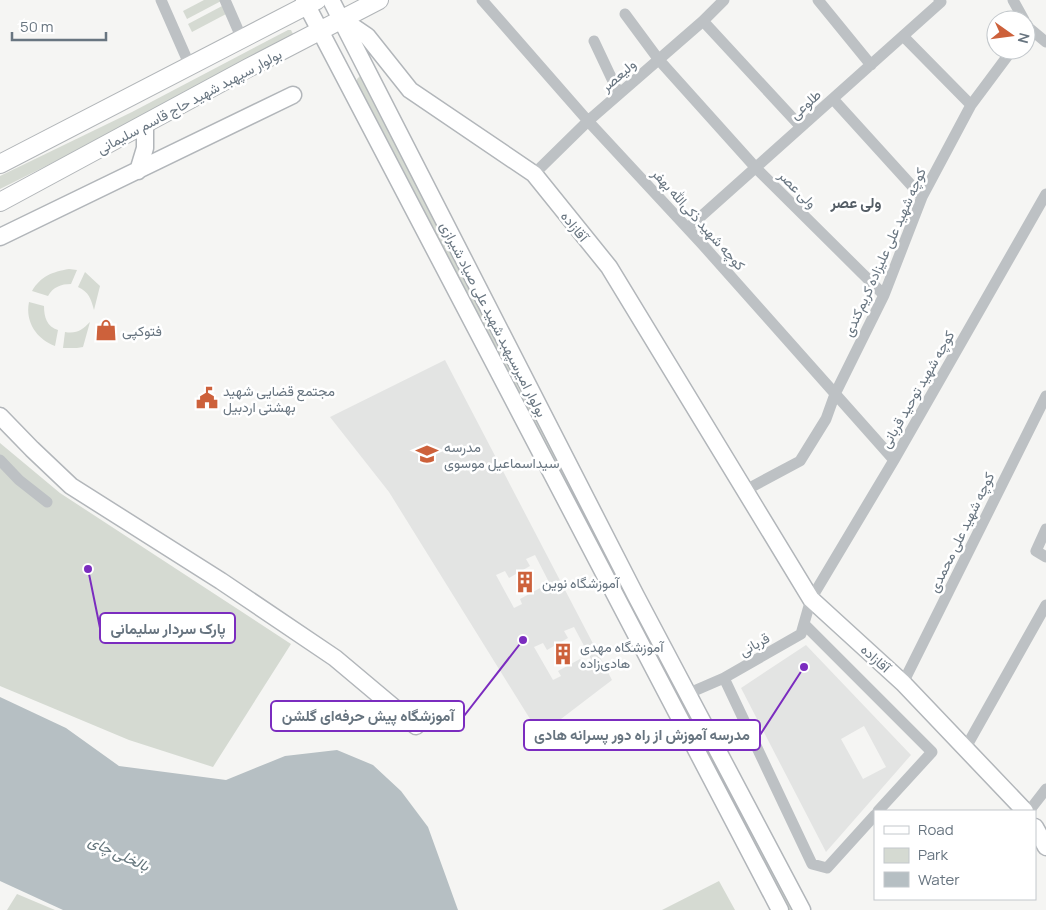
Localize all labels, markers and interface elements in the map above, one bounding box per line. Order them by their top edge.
scale bar [12,10,106,42]
north arrow [986,10,1036,60]
text: 50 m [20,16,54,37]
text: N [1014,31,1035,45]
street label: بولوار سپهبد شهید حاج قاسم سلیمانی [93,44,286,160]
street label: ولیعصر [596,54,640,96]
street label: طلوعی [785,85,825,123]
street label: کوچه شهید ذکی‌الله بهفر [647,163,750,275]
street label: ولی عصر [774,165,821,212]
street label: کوچه شهید علی علیزاده کریم‌کندی [838,165,931,340]
district label: ولی عصر [829,192,882,213]
street label: آقازاده [557,207,594,247]
street label: بولوار امیرسپهبد شهید علی صیاد شیرازی [435,218,552,420]
shop icon: فتوکپی [93,317,119,343]
place label: فتوکپی [122,321,162,341]
street label: کوچه شهید توحید قربانی [876,327,959,452]
place label: مجتمع قضایی شهید بهشتی اردبیل [223,381,335,416]
public building icon: مجتمع قضایی شهید بهشتی اردبیل [194,385,220,411]
place label: مدرسه سیداسماعیل موسوی [444,437,559,472]
school or university icon: مدرسه سیداسماعیل موسوی [414,441,440,467]
street label: کوچه شهید علی محمدی [924,469,999,596]
building icon: آموزشگاه نوین [512,569,538,595]
place label: آموزشگاه نوین [542,573,621,592]
callout: پارک سردار سلیمانی [100,613,235,643]
text: پارک سردار سلیمانی [110,618,226,639]
street label: قربانی [735,628,773,660]
place label: آموزشگاه مهدی هادی‌زاده [580,637,665,672]
street label: آقازاده [857,640,896,678]
building icon: آموزشگاه مهدی هادی‌زاده [550,641,576,667]
callout: آموزشگاه پیش حرفه‌ای گلشن [271,701,464,731]
text: آموزشگاه پیش حرفه‌ای گلشن [282,705,455,726]
callout: مدرسه آموزش از راه دور پسرانه هادی [524,720,760,750]
text: مدرسه آموزش از راه دور پسرانه هادی [534,724,750,745]
legend [874,810,1036,900]
text: Road [918,819,954,840]
water label: بالخلی چای [85,830,153,876]
text: Park [918,844,948,865]
text: Water [918,869,960,890]

